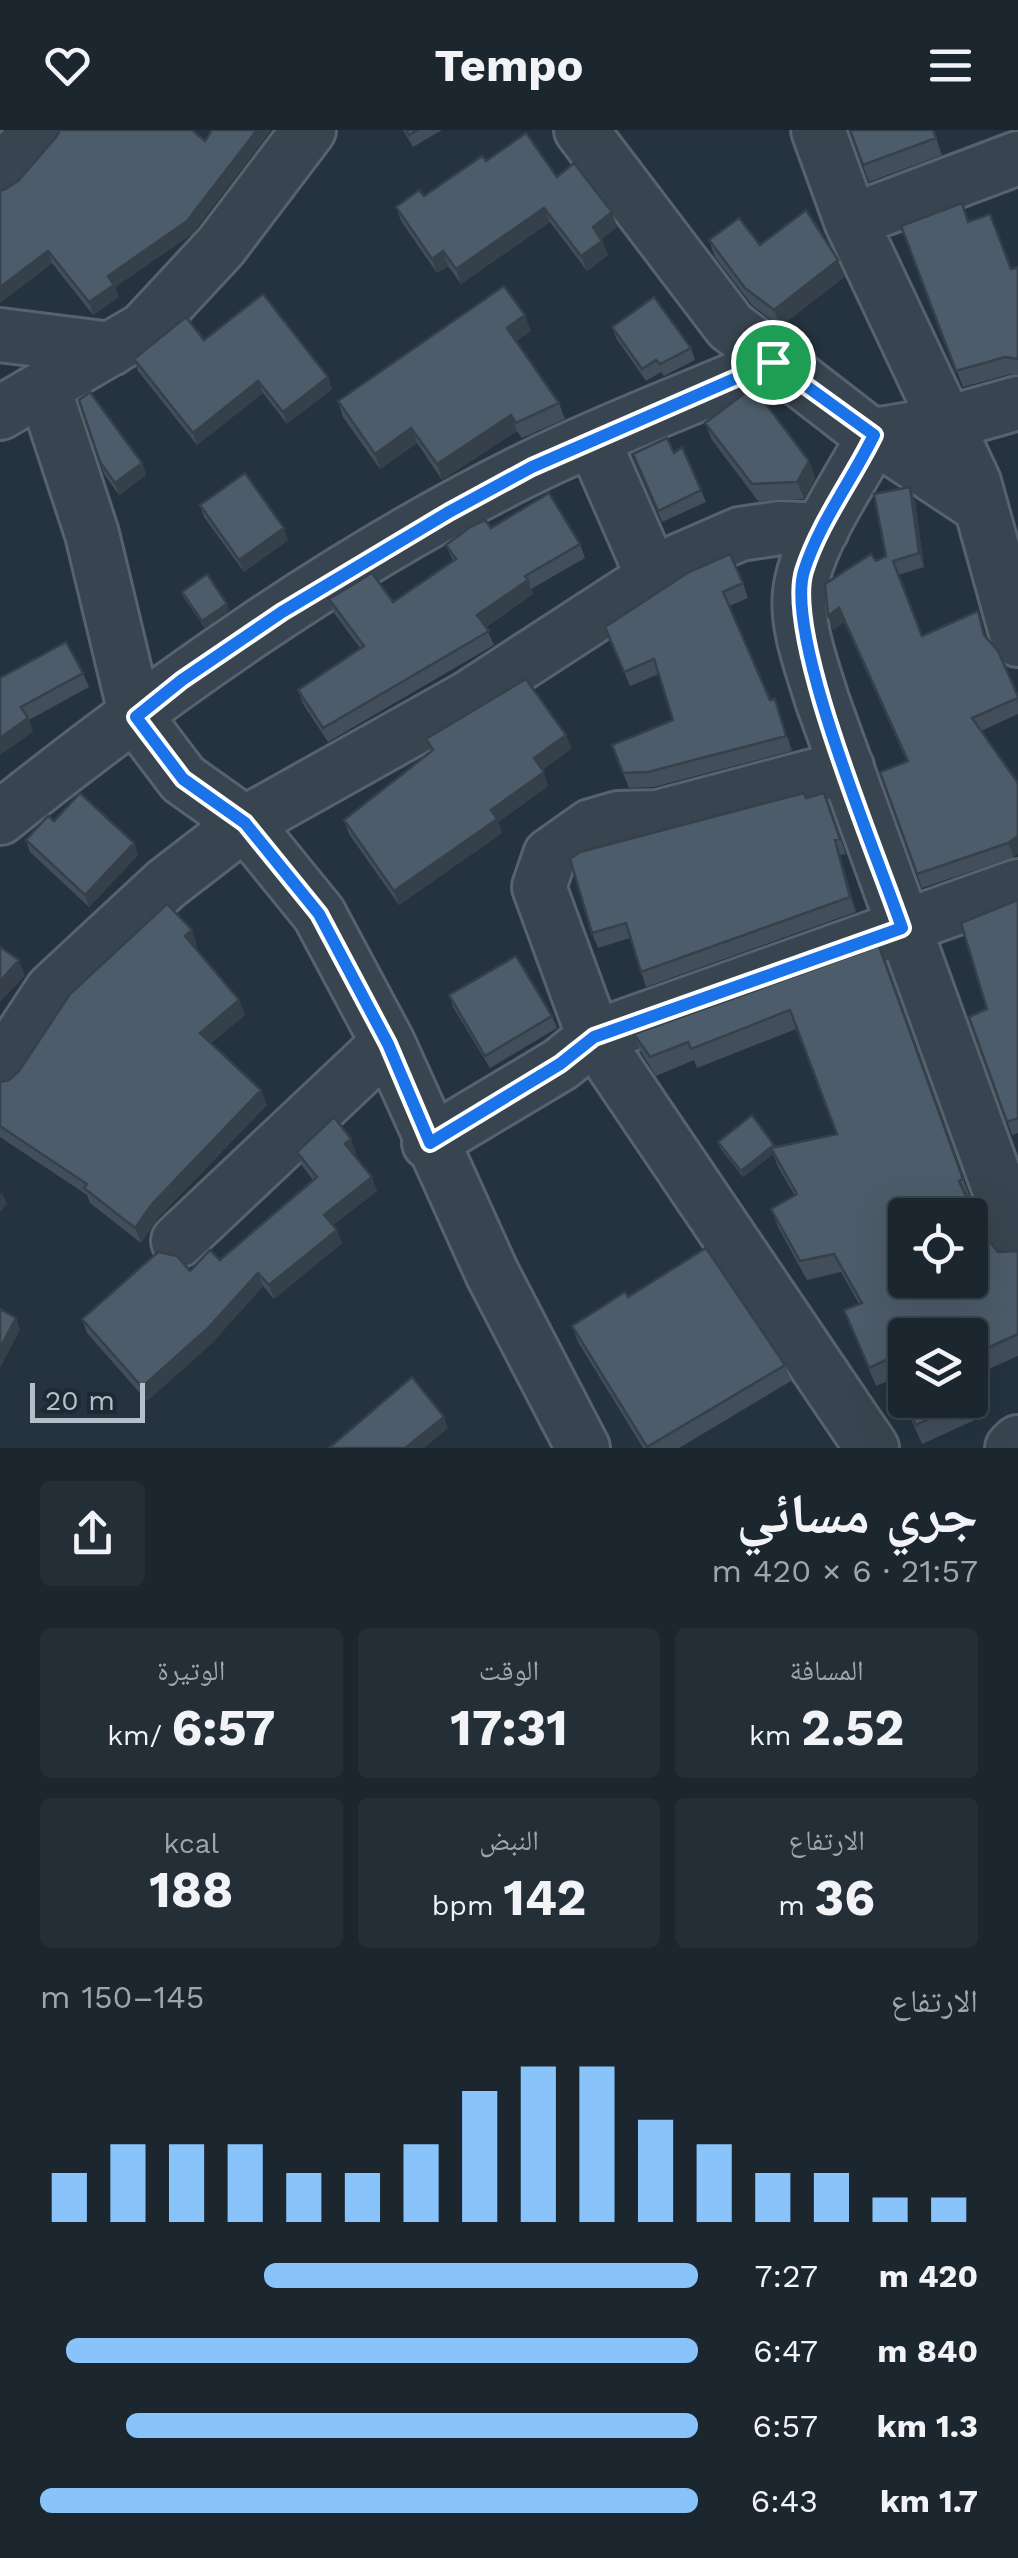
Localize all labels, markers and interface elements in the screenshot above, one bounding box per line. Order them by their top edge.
icon: heart [40,38,95,93]
icon: menu [923,38,978,93]
text: Tempo [435,39,583,92]
pin [731,320,816,405]
icon: arrive [746,335,801,390]
map controls [888,1198,988,1418]
button: locate [888,1198,988,1298]
button: layers [888,1318,988,1418]
scale bar [30,1378,145,1422]
text: 20 m [45,1384,115,1417]
button: share [40,1481,145,1586]
text: جري مسائي [737,1482,978,1546]
text: 21:57 · 6 × 420 m [712,1552,978,1590]
text: الوتيرة [157,1654,225,1687]
text: الوقت [479,1654,539,1687]
text: المسافة [790,1654,864,1687]
text: 6:57 [172,1698,276,1757]
text: 17:31 [450,1698,568,1757]
text: 2.52 [801,1698,904,1757]
text: /km [107,1719,172,1752]
text: km [749,1719,801,1752]
text: النبض [479,1824,539,1857]
text: الارتفاع [788,1824,865,1857]
text: kcal [164,1827,219,1860]
text: 188 [149,1860,233,1919]
text: 142 [503,1868,586,1927]
text: 36 [815,1868,875,1927]
text: bpm [432,1889,503,1922]
text: m [778,1889,815,1922]
text: 145–150 m [40,1978,204,2016]
text: الارتفاع [891,1982,978,2020]
text: 7:27 [755,2257,818,2295]
text: 420 m [879,2257,978,2295]
text: 6:47 [753,2332,818,2370]
text: 840 m [877,2332,978,2370]
text: 6:57 [752,2407,818,2445]
text: 1.3 km [877,2407,978,2445]
text: 6:43 [751,2482,818,2520]
text: 1.7 km [880,2482,978,2520]

